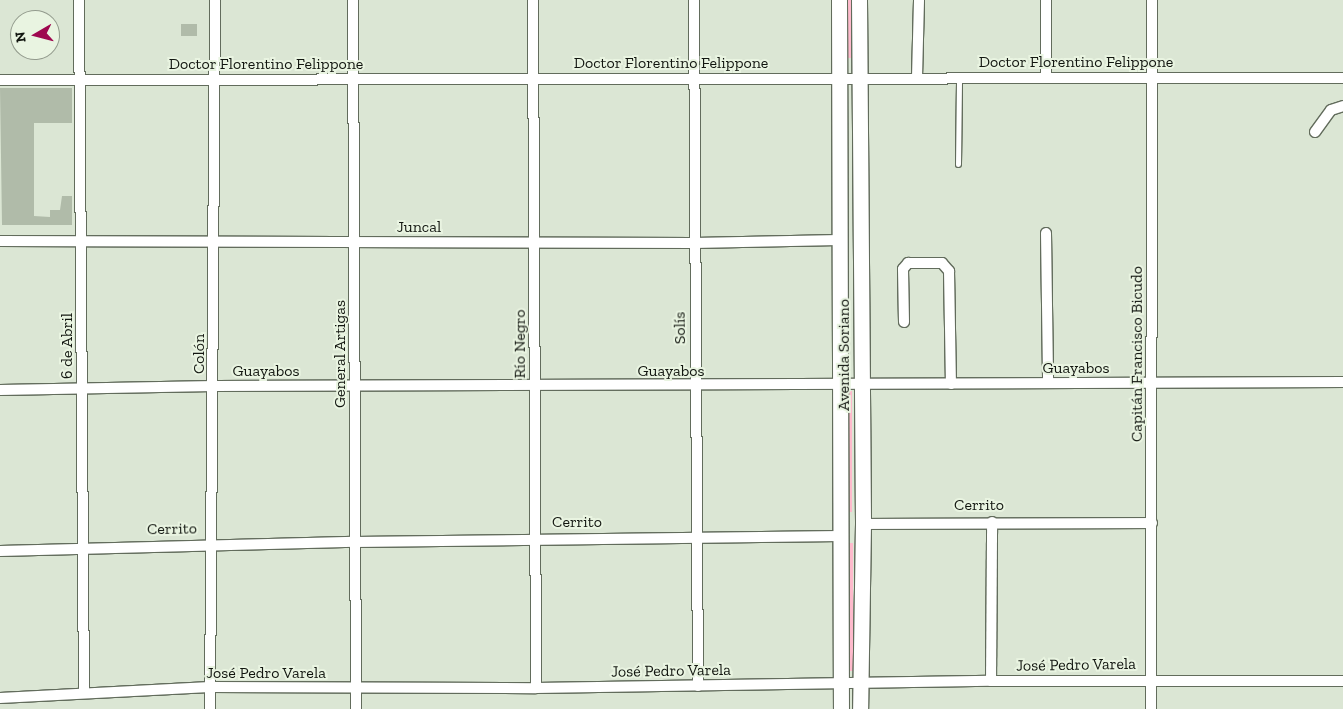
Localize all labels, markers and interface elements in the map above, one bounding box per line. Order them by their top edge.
north arrow [10,10,60,60]
text: N [11,31,30,43]
street label: Doctor Florentino Felippone [979,52,1173,72]
street label: Doctor Florentino Felippone [574,53,768,73]
street label: Doctor Florentino Felippone [169,54,363,74]
street label: Juncal [397,217,441,237]
street label: Capitán Francisco Bicudo [1127,266,1147,442]
street label: Avenida Soriano [834,299,854,411]
street label: General Artigas [330,300,350,408]
street label: Río Negro [510,310,530,378]
street label: Solís [670,312,690,344]
street label: 6 de Abril [57,313,77,379]
street label: Colón [189,334,209,374]
street label: Guayabos [1042,358,1110,378]
street label: Guayabos [232,361,300,381]
street label: Guayabos [637,361,705,381]
street label: Cerrito [954,495,1004,515]
street label: Cerrito [552,512,602,532]
street label: Cerrito [147,519,197,539]
street label: José Pedro Varela [1016,654,1136,676]
street label: José Pedro Varela [611,660,731,682]
street label: José Pedro Varela [206,663,326,683]

